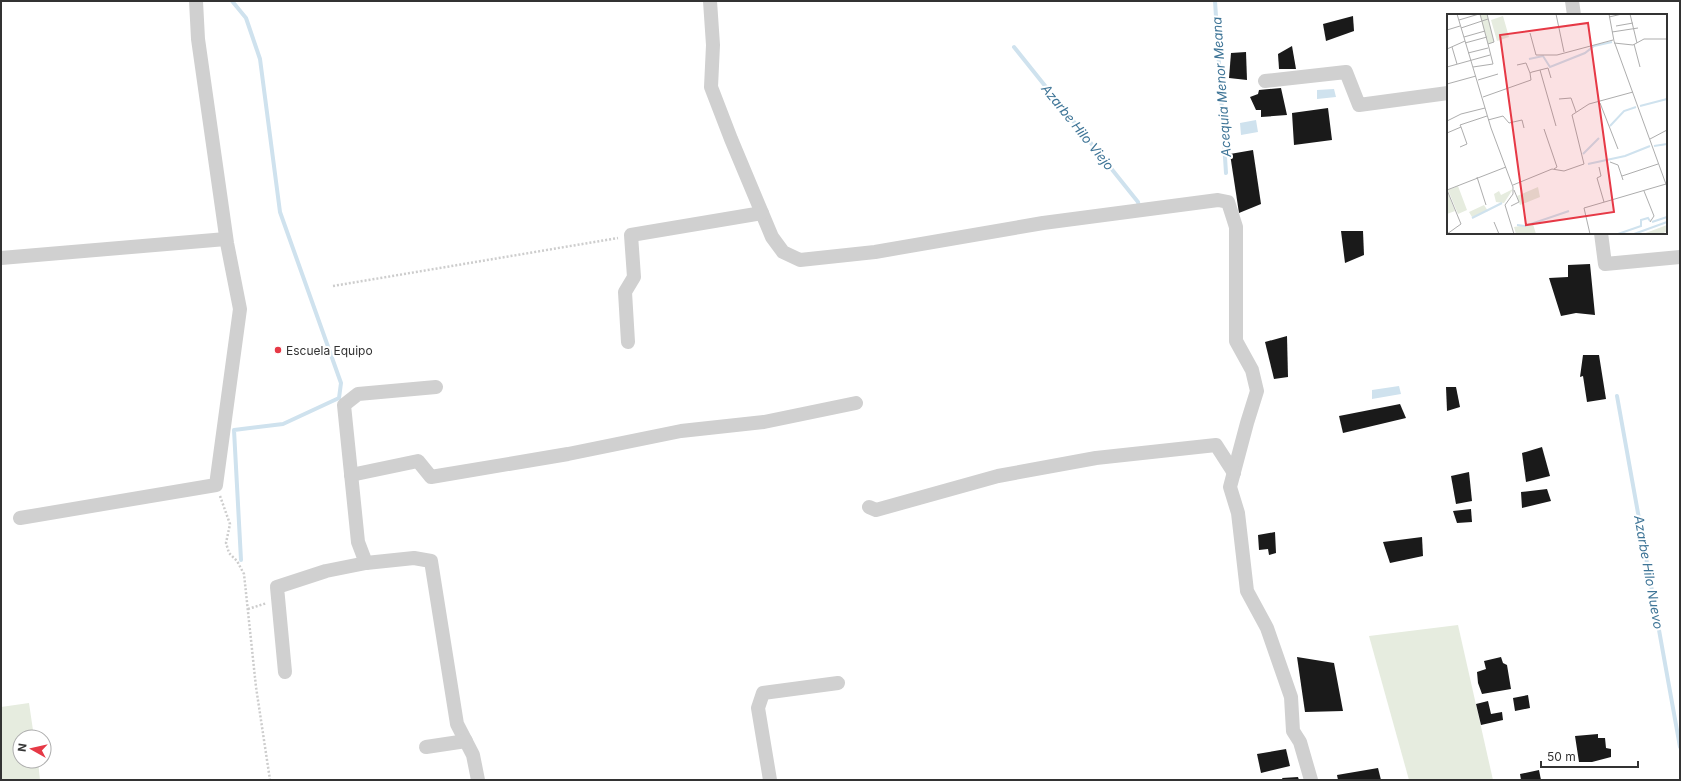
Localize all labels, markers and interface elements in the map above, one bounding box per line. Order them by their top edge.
inset map [1447,14,1667,234]
water label: Acequia Menor Meana [1208,16,1234,159]
water label: Azarbe Hilo Viejo [1038,80,1118,173]
place label: Escuela Equipo [286,343,373,358]
marker: Escuela Equipo [273,345,283,355]
water label: Azarbe Hilo Nuevo [1631,513,1667,630]
north arrow [12,729,52,769]
text: N [15,742,30,753]
scale bar [1541,743,1638,769]
text: 50 m [1547,749,1576,764]

